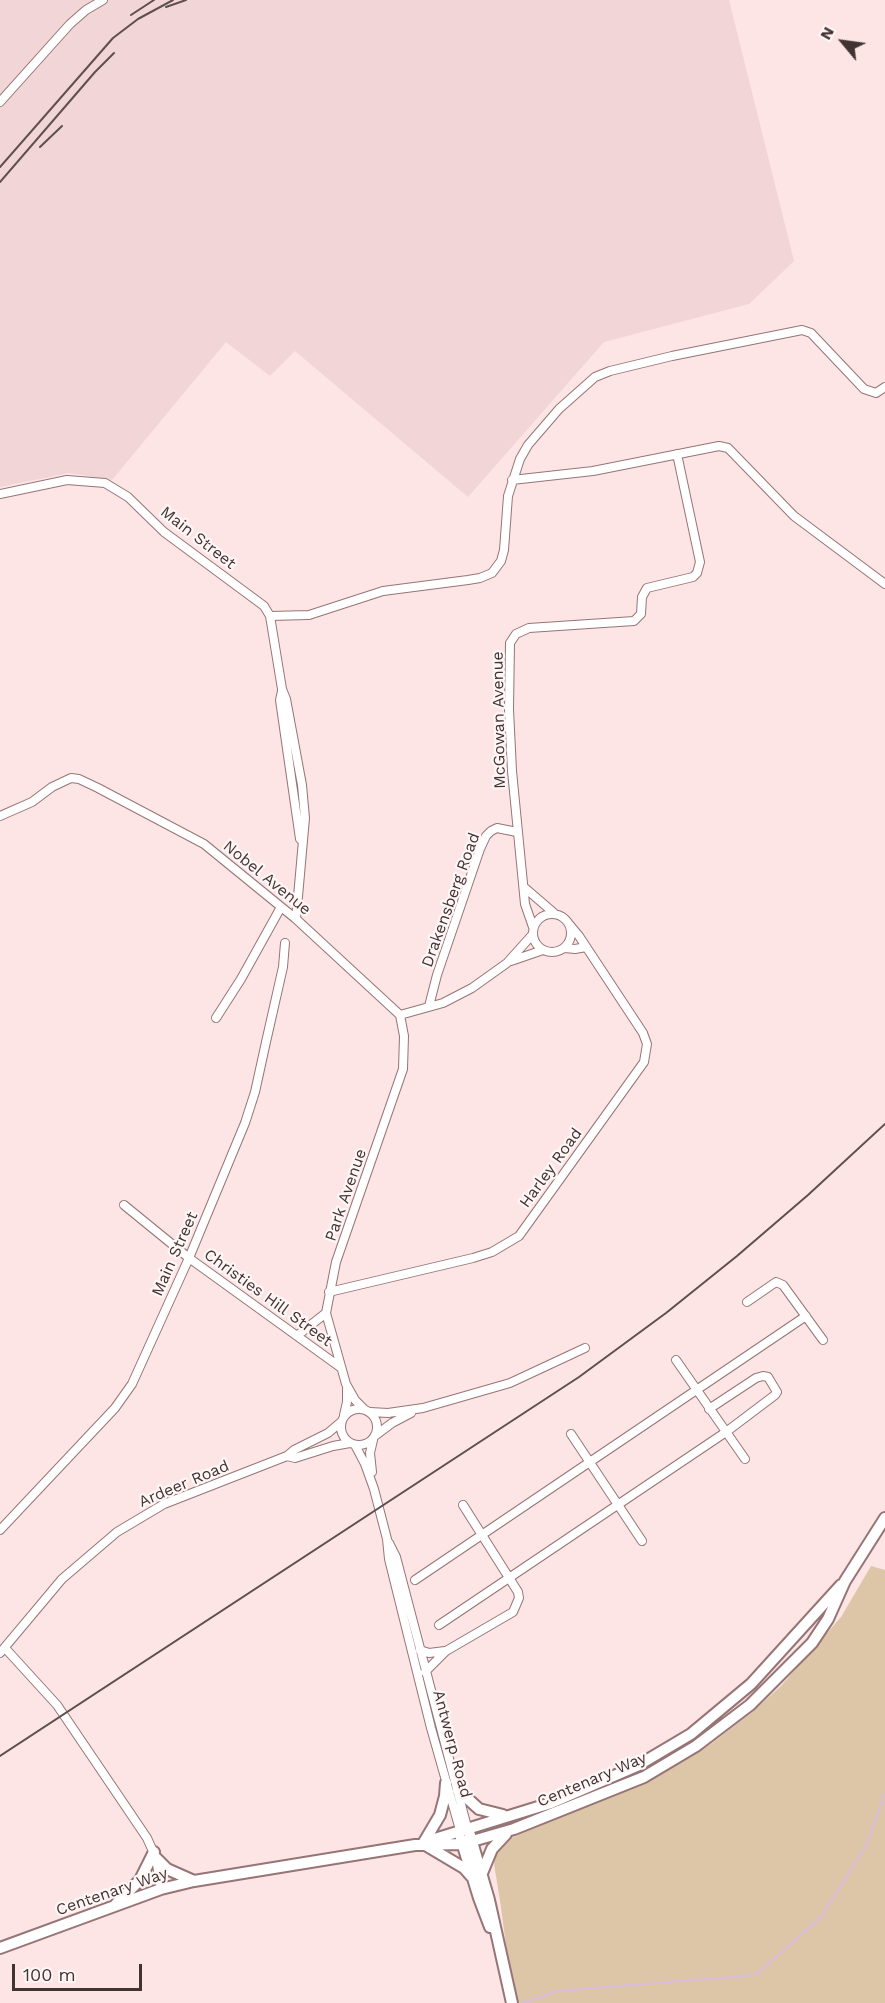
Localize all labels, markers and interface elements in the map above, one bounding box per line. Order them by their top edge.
north arrow [813,12,873,72]
text: N [816,23,838,43]
street label: Main Street [156,503,240,573]
street label: McGowan Avenue [488,651,510,789]
street label: Drakensberg Road [418,830,484,970]
street label: Nobel Avenue [219,837,315,919]
street label: Harley Road [516,1124,586,1212]
street label: Park Avenue [321,1146,371,1244]
street label: Main Street [148,1209,202,1299]
street label: Christies Hill Street [200,1245,336,1351]
street label: Ardeer Road [136,1456,232,1512]
street label: Antwerp Road [428,1688,476,1800]
street label: Centenary Way [535,1748,649,1812]
street label: Centenary Way [54,1864,170,1920]
scale bar [15,1952,146,1990]
text: 100 m [23,1964,76,1985]

